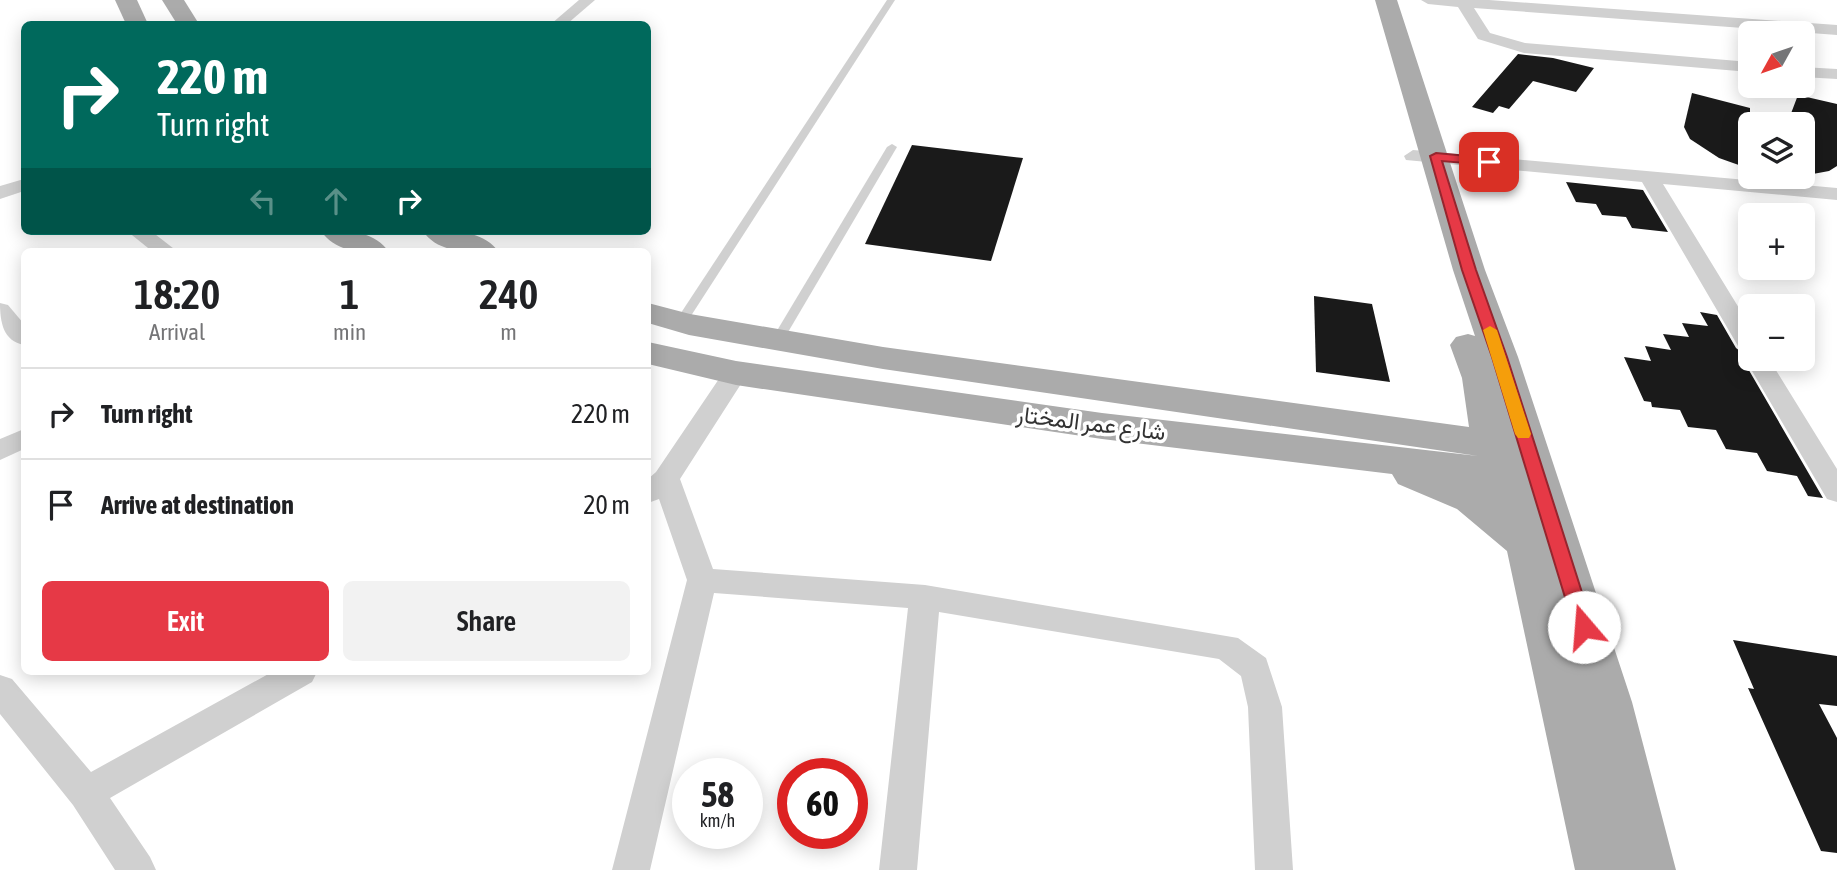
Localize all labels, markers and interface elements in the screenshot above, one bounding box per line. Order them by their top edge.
north arrow [1738,21,1815,98]
map controls [1738,21,1815,371]
text: 220 m [157,48,268,104]
icon: right [42,49,133,140]
text: Turn right [157,106,270,143]
button: layers [1738,112,1815,189]
pin [1459,132,1519,192]
icon: arrive [1470,143,1508,181]
icon: left [244,182,282,220]
icon: ahead [317,182,355,220]
icon: right [390,182,428,220]
button: + [1738,203,1815,280]
text: 18:20 [134,270,220,318]
text: 1 [340,270,359,318]
text: 240 [479,270,538,318]
button: − [1738,294,1815,371]
text: Arrival [149,319,205,345]
text: min [333,319,366,345]
text: m [500,319,517,345]
icon: right [42,395,80,433]
text: Turn right [101,399,192,429]
text: 220 m [571,399,630,429]
street label: شارع عمر المختار [1014,401,1167,448]
icon: arrive [42,486,80,524]
text: Arrive at destination [101,490,294,520]
text: 20 m [583,490,630,520]
button: Exit [42,581,329,661]
button: Share [343,581,630,661]
position arrow [1547,590,1621,664]
speed limit sign: 60 [777,758,868,849]
text: 58 [701,774,734,814]
text: km/h [700,810,735,831]

